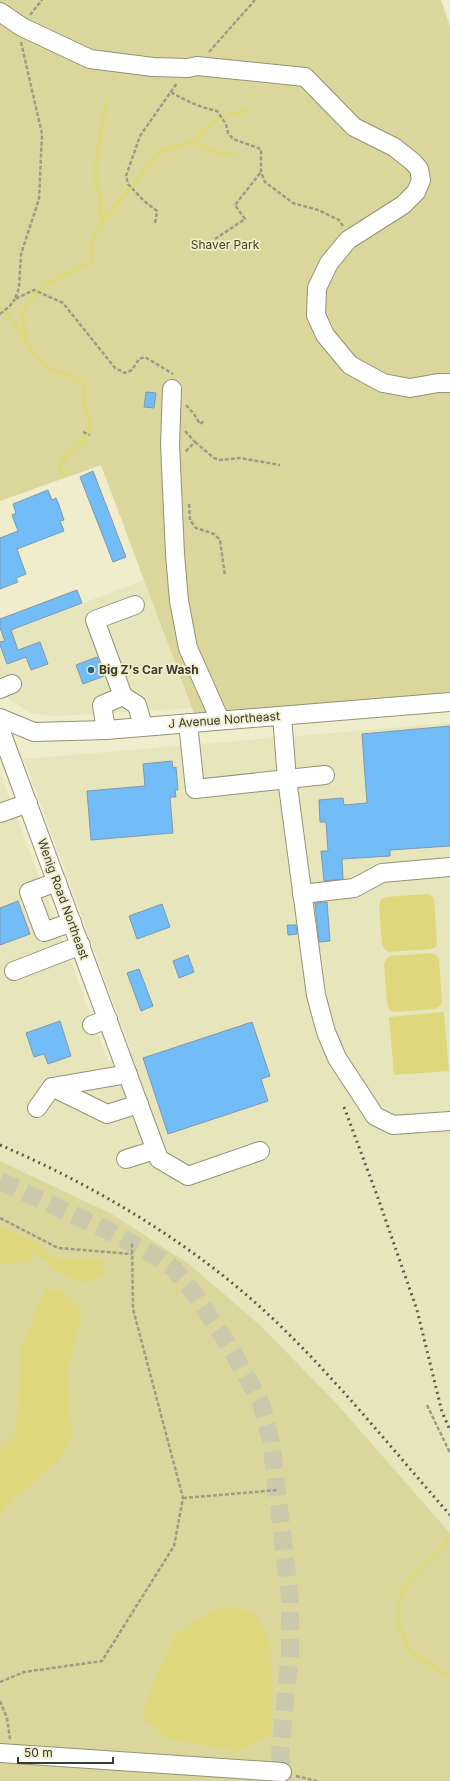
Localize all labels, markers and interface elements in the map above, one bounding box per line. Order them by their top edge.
park label: Shaver Park [191,237,260,252]
place label: Big Z's Car Wash [99,662,199,677]
marker: Big Z's Car Wash [86,665,96,675]
street label: J Avenue Northeast [168,708,280,731]
street label: Wenig Road Northeast [35,836,92,961]
scale bar [18,1739,113,1765]
text: 50 m [24,1745,53,1760]

